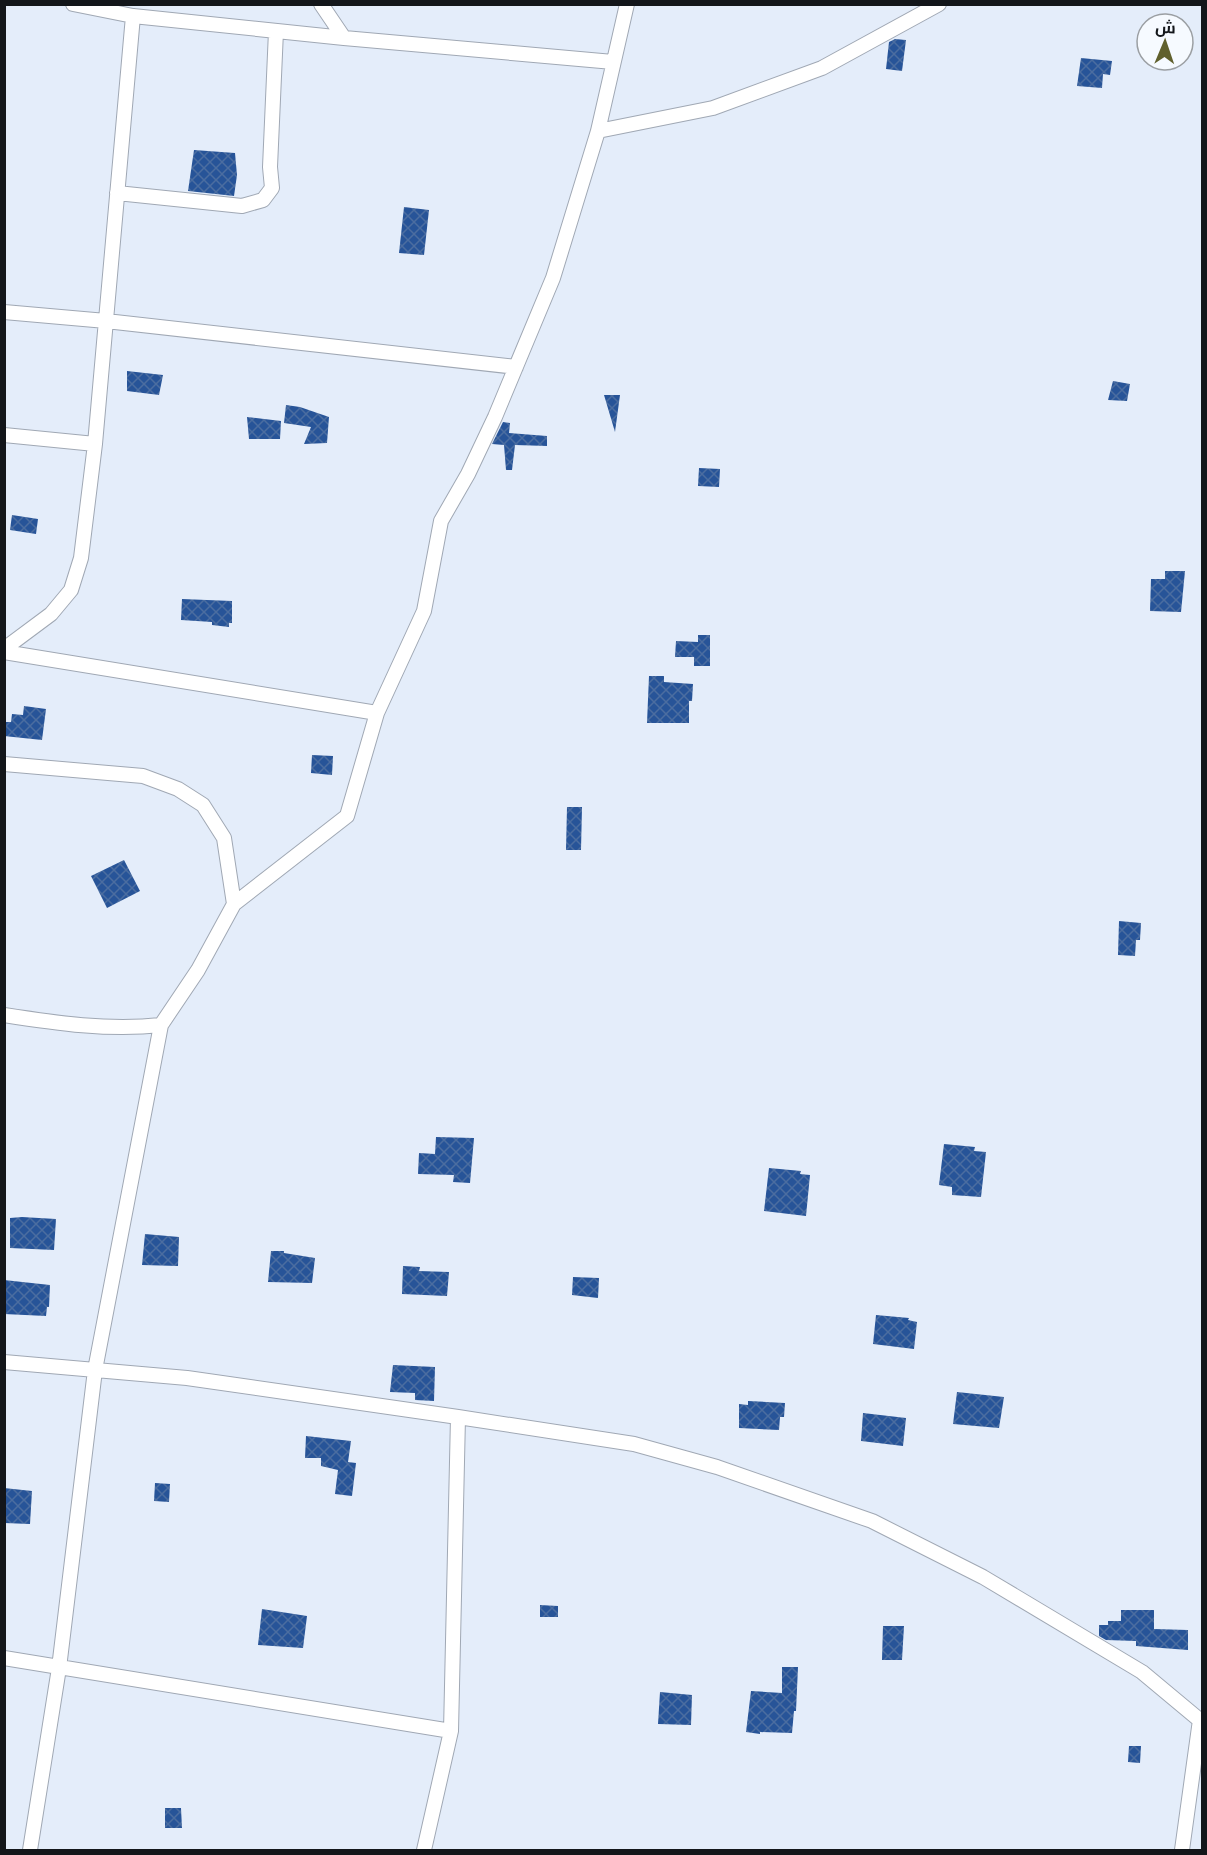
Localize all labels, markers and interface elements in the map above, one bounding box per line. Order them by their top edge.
north arrow [1135,12,1195,72]
text: ش [1155,17,1176,37]

